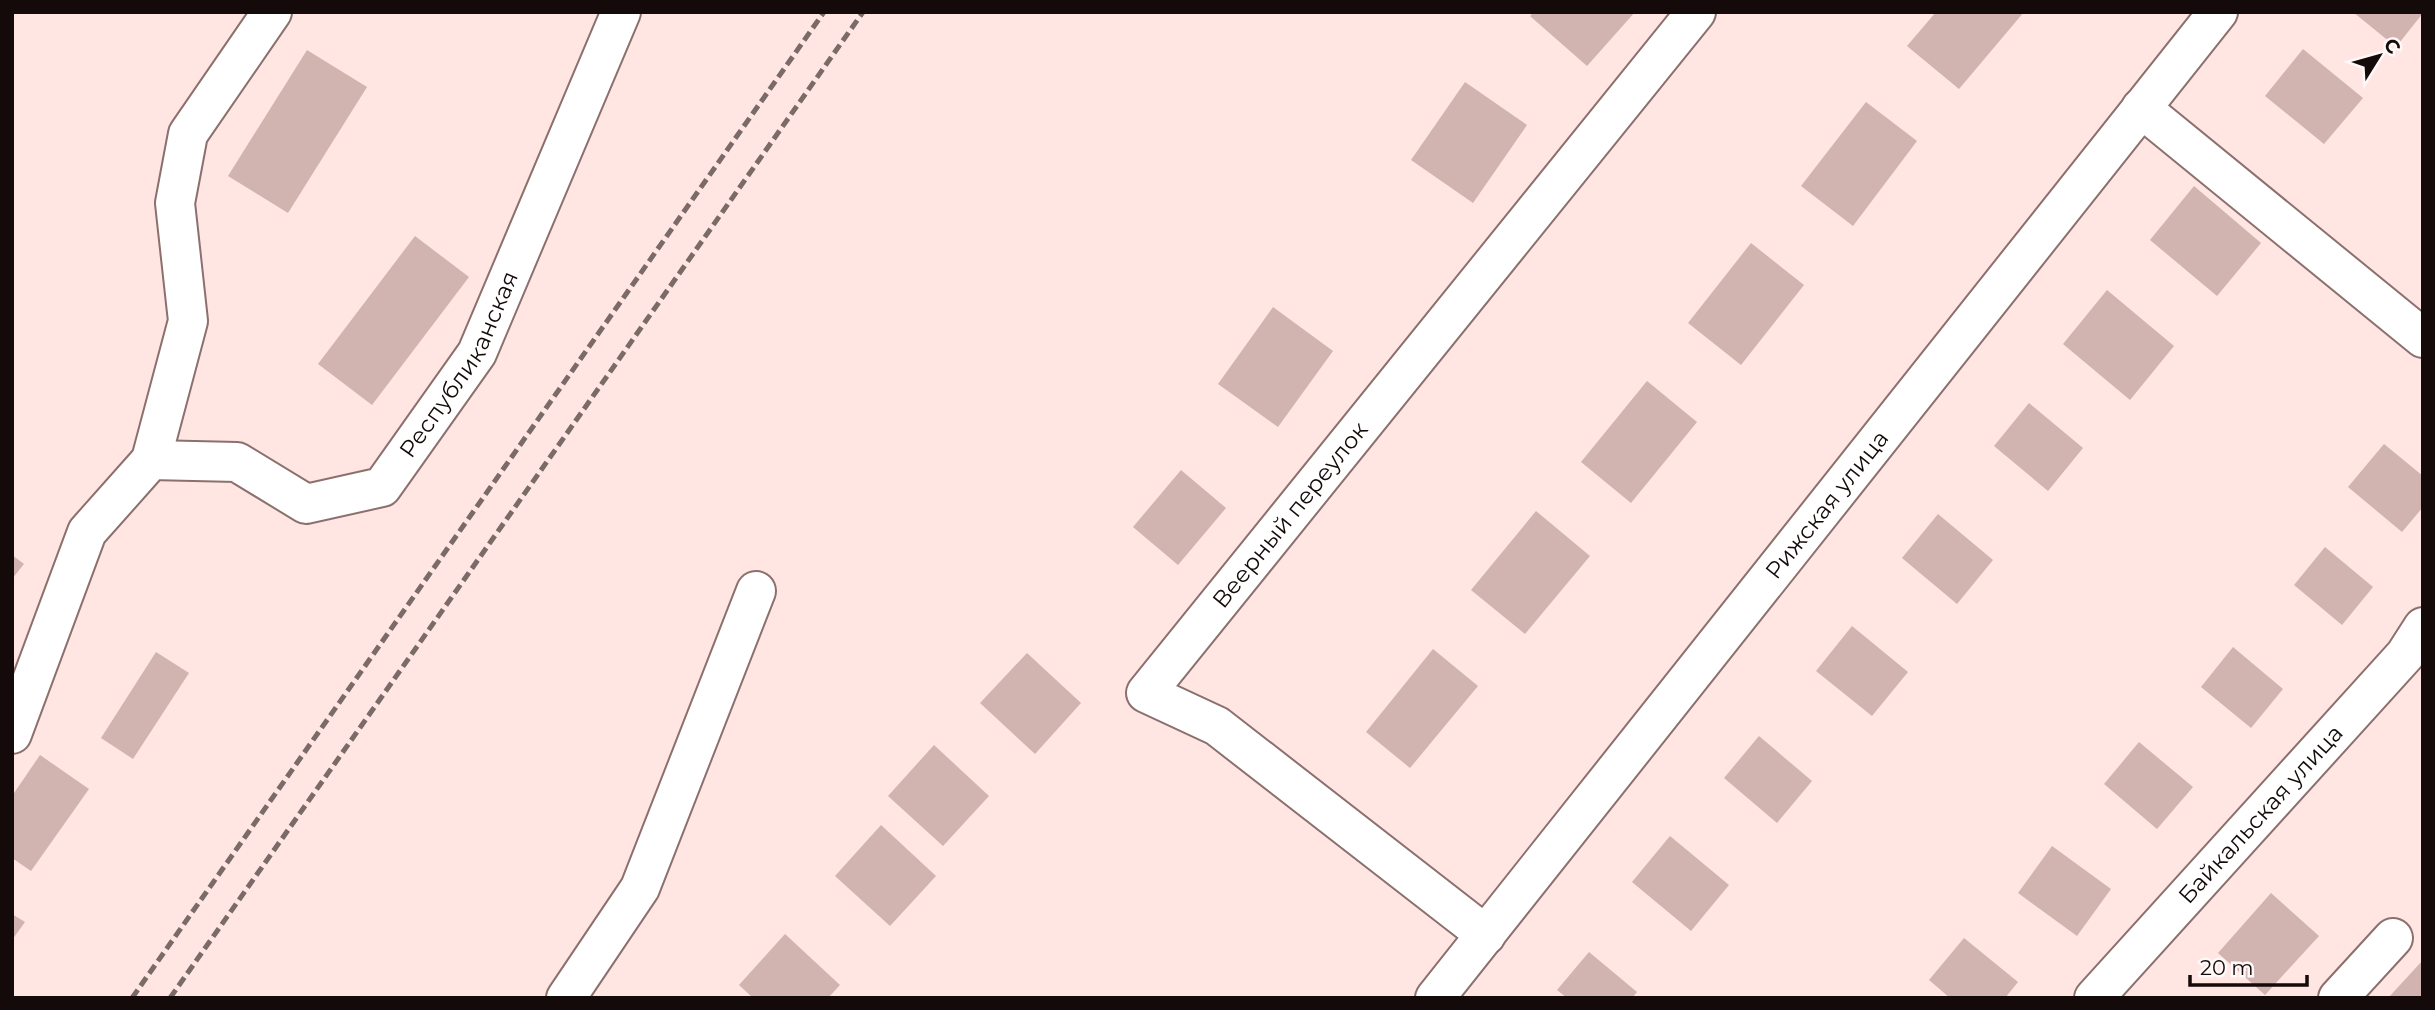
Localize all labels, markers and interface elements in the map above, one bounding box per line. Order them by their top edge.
north arrow [2344,21,2414,91]
text: С [2379,34,2406,59]
street label: Республиканская [393,267,524,463]
street label: Веерный переулок [1206,416,1374,614]
street label: Рижская улица [1759,425,1894,584]
street label: Байкальская улица [2173,719,2349,909]
scale bar [2190,944,2307,988]
text: 20 m [2200,955,2254,980]

